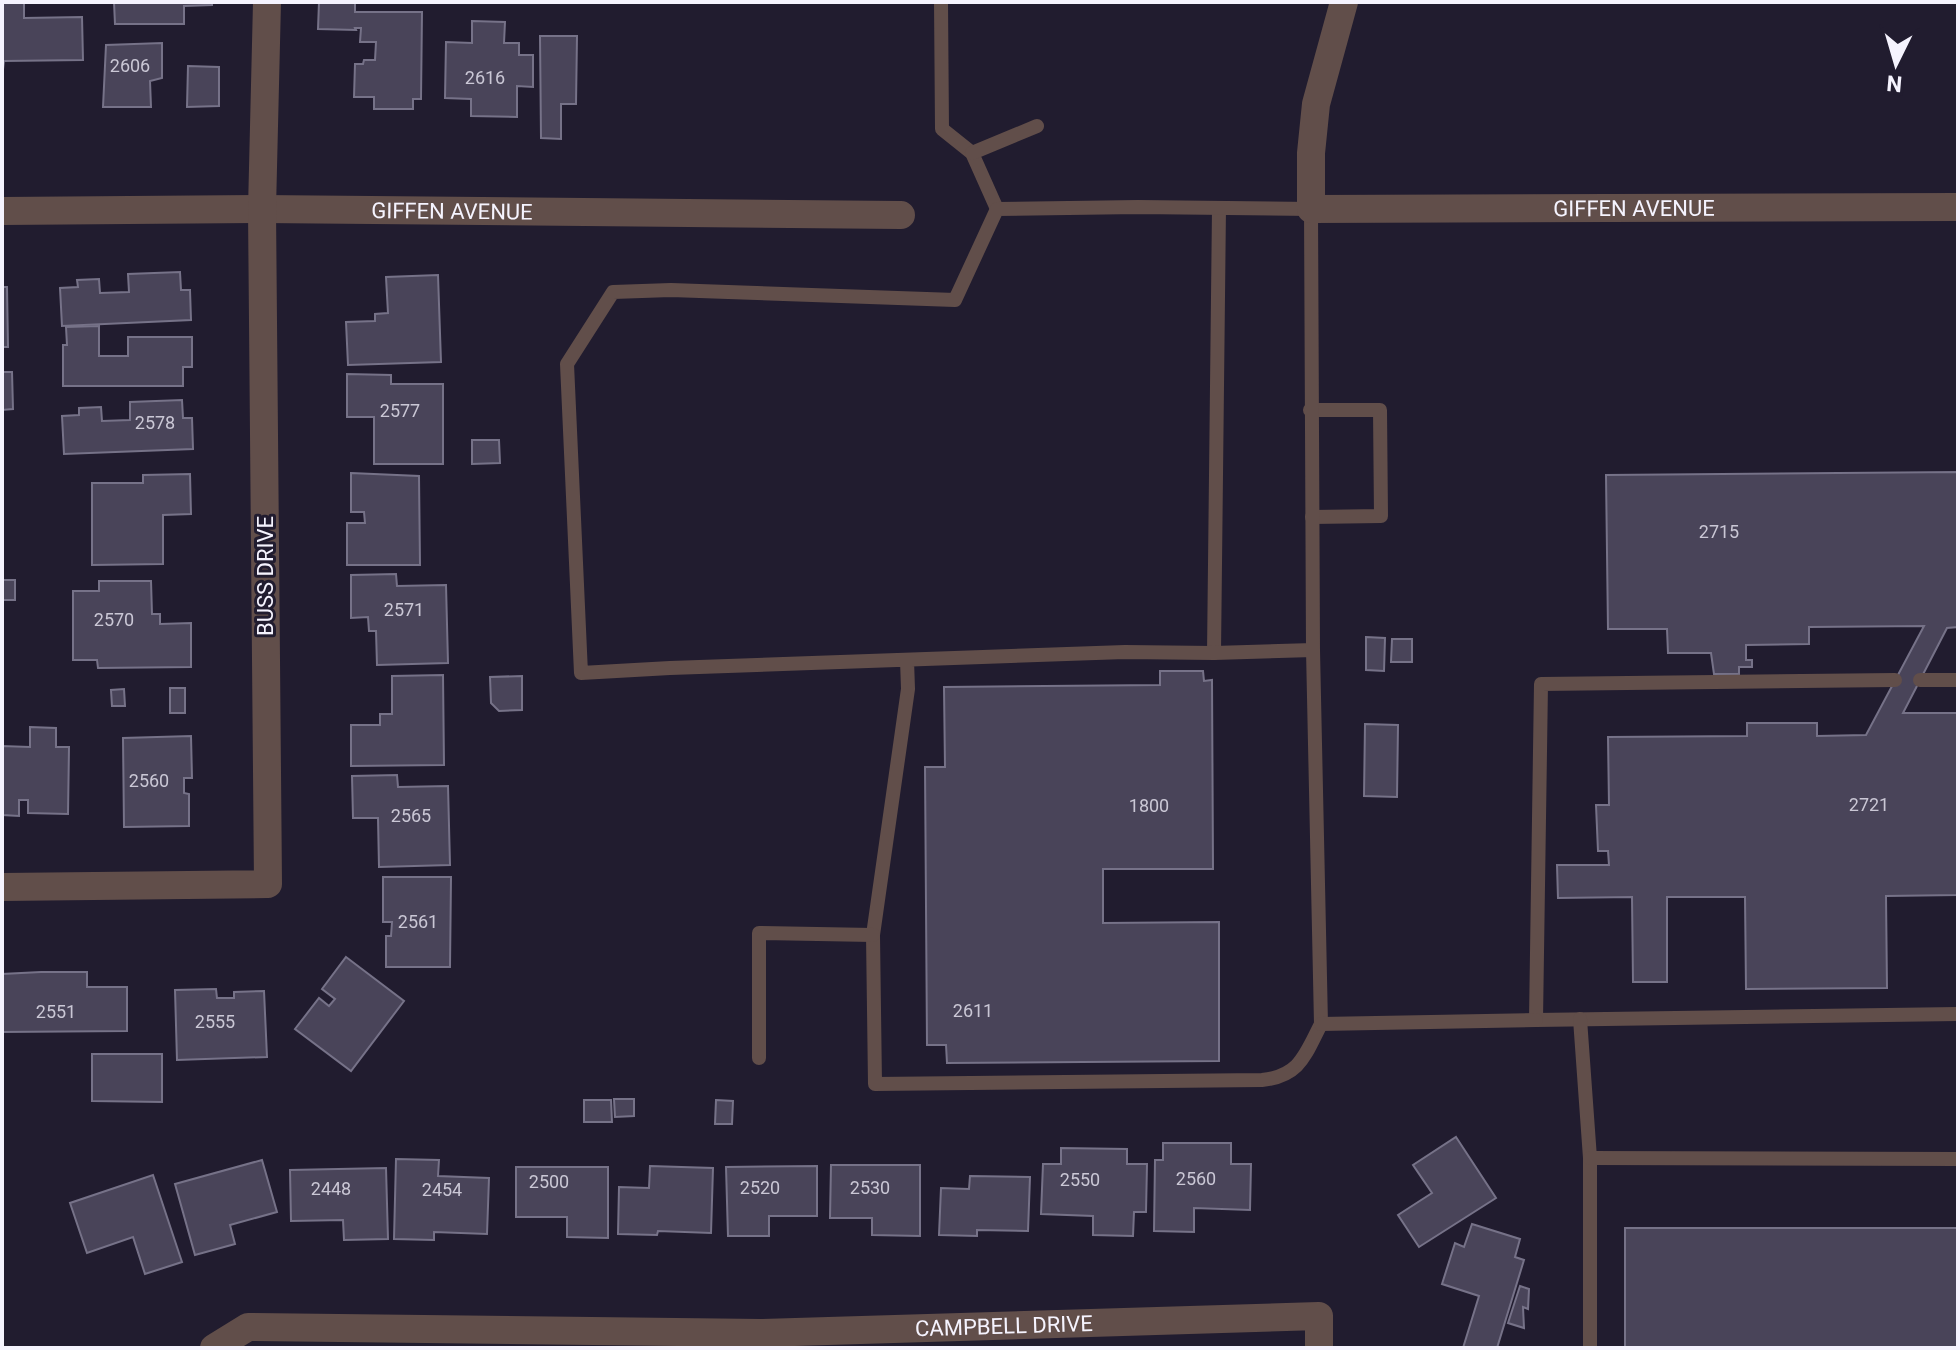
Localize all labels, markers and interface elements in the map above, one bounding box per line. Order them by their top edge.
north arrow [1856,24,1936,104]
house number: 2606 [110,55,150,76]
house number: 2616 [465,67,505,88]
text: N [1885,70,1903,97]
street label: GIFFEN AVENUE [1553,195,1715,221]
street label: GIFFEN AVENUE [371,198,533,224]
house number: 2577 [380,400,420,421]
house number: 2578 [135,412,175,433]
street label: BUSS DRIVE [253,516,278,636]
house number: 2715 [1699,521,1739,542]
house number: 2571 [384,599,424,620]
house number: 2570 [94,609,134,630]
house number: 2560 [129,770,169,791]
house number: 2721 [1849,794,1889,815]
house number: 1800 [1129,795,1169,816]
house number: 2565 [391,805,431,826]
house number: 2561 [398,911,438,932]
house number: 2611 [953,1000,993,1021]
house number: 2551 [36,1001,76,1022]
house number: 2555 [195,1011,235,1032]
house number: 2560 [1176,1168,1216,1189]
house number: 2550 [1060,1169,1100,1190]
house number: 2500 [529,1171,569,1192]
house number: 2520 [740,1177,780,1198]
house number: 2530 [850,1177,890,1198]
house number: 2448 [311,1178,351,1199]
house number: 2454 [422,1179,462,1200]
street label: CAMPBELL DRIVE [915,1310,1093,1341]

